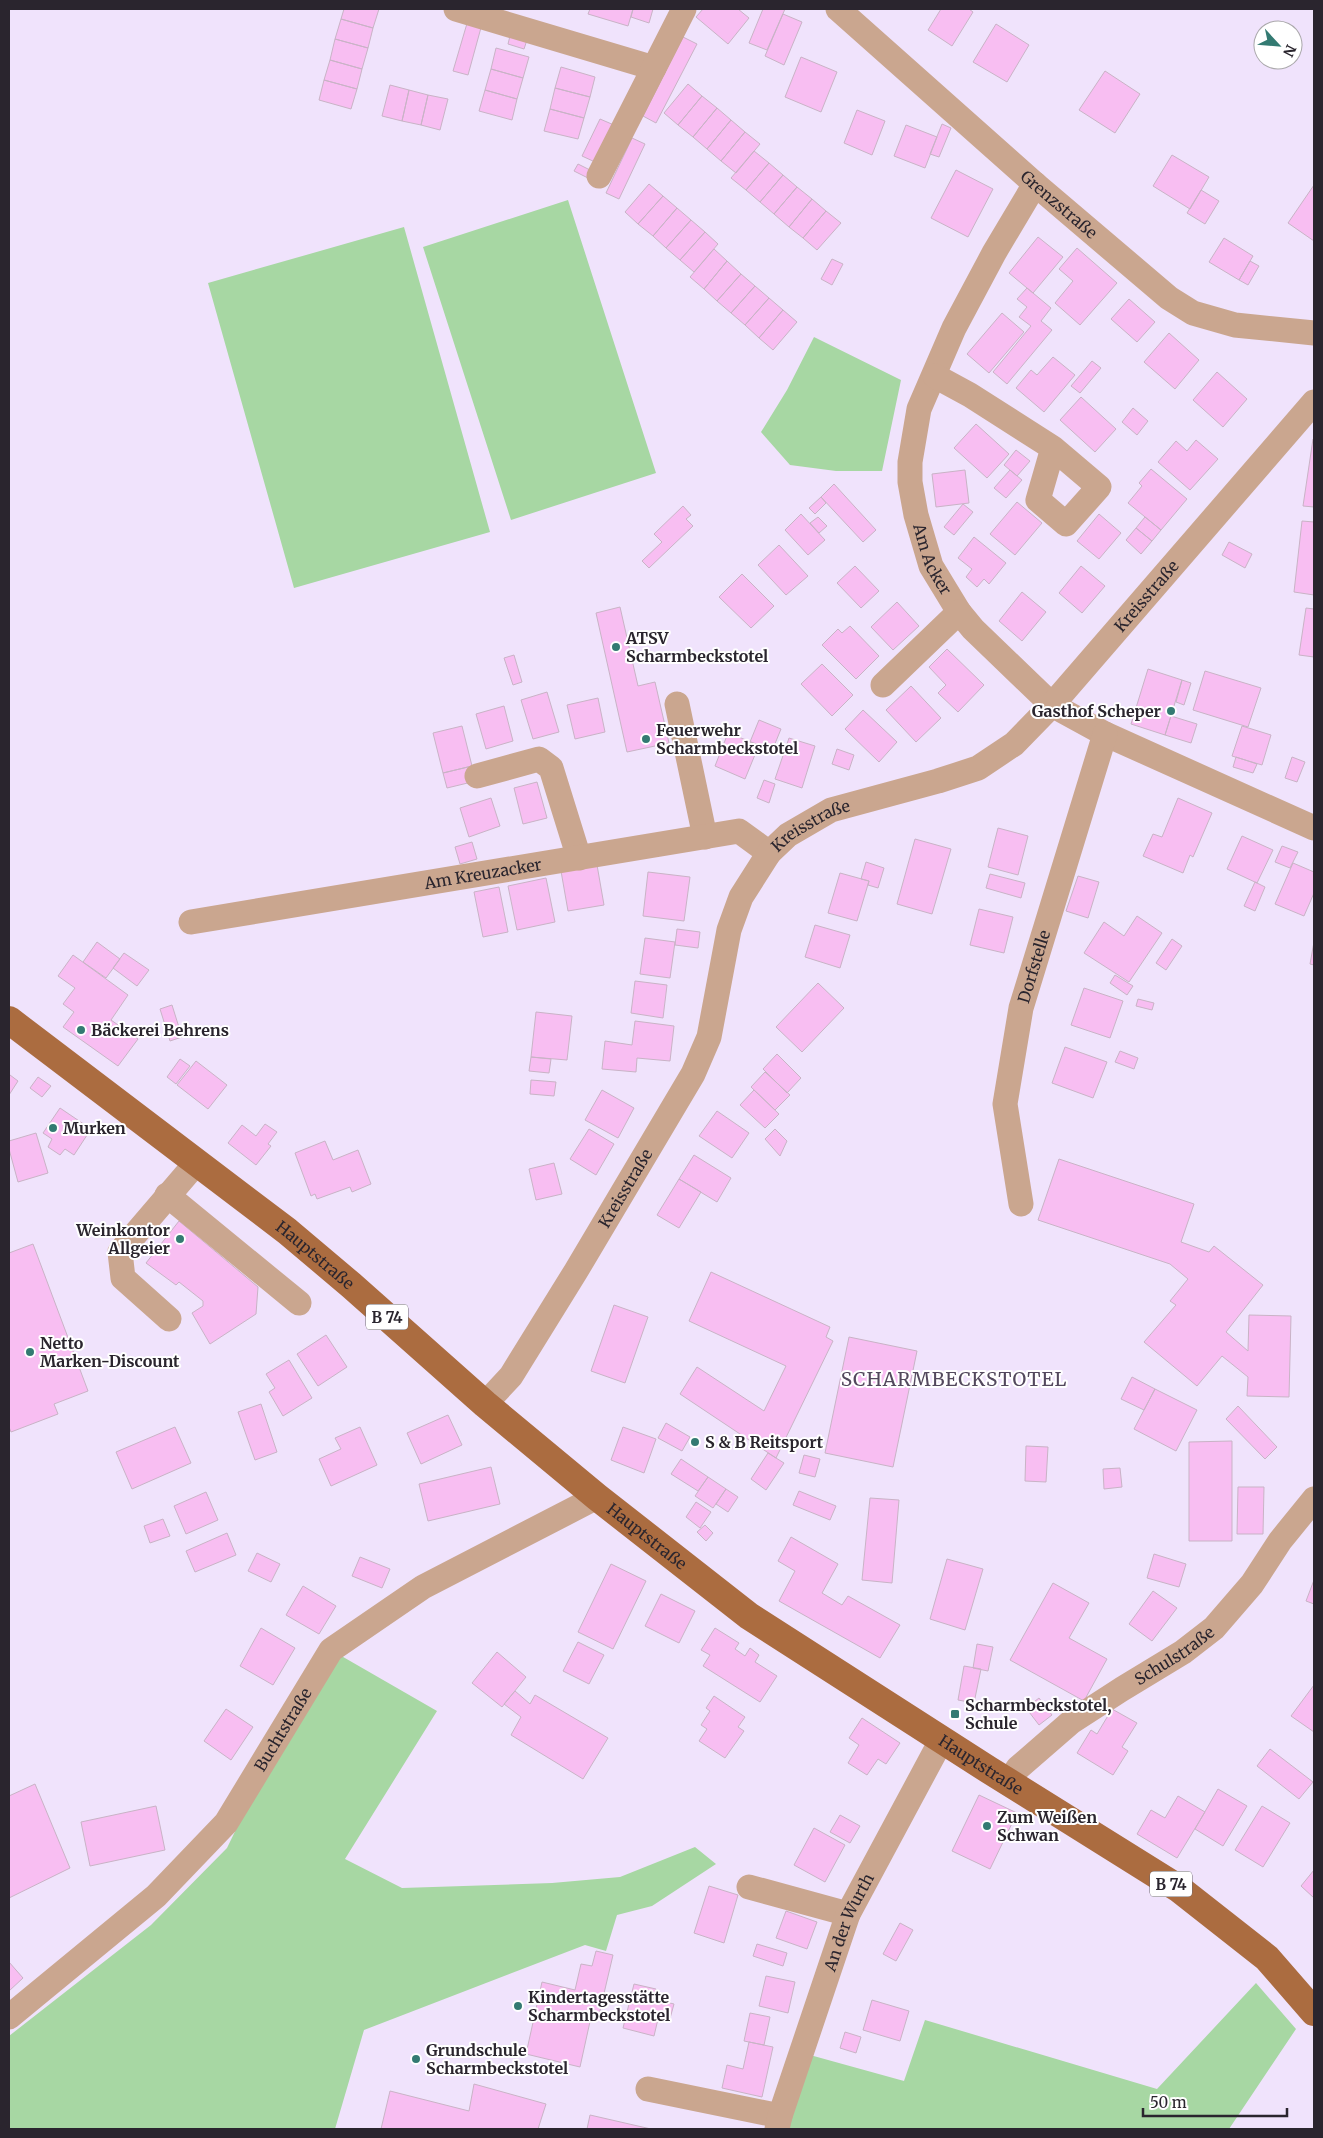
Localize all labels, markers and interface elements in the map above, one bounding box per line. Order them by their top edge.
north arrow [1253,20,1303,70]
text: N [1279,42,1300,60]
street label: Grenzstraße [1016,166,1102,243]
street label: Am Acker [909,520,956,598]
street label: Kreisstraße [1110,556,1183,636]
place label: ATSV Scharmbeckstotel [625,628,768,666]
marker: ATSV Scharmbeckstotel [610,641,622,653]
place label: Gasthof Scheper [1032,701,1162,721]
marker: Gasthof Scheper [1165,705,1177,717]
place label: Feuerwehr Scharmbeckstotel [656,720,798,758]
marker: Feuerwehr Scharmbeckstotel [640,733,652,745]
street label: Kreisstraße [767,795,852,856]
street label: Am Kreuzacker [422,854,543,893]
street label: Dorfstelle [1013,928,1054,1005]
place label: Bäckerei Behrens [91,1020,229,1040]
marker: Bäckerei Behrens [75,1024,87,1036]
place label: Murken [63,1118,126,1138]
marker: Murken [47,1122,59,1134]
street label: Kreisstraße [594,1145,656,1231]
street label: Hauptstraße [272,1216,358,1293]
place label: Weinkontor Allgeier [75,1220,171,1258]
marker: Weinkontor Allgeier [174,1233,186,1245]
road number: B 74 [366,1304,408,1330]
place label: Netto Marken-Discount [40,1333,180,1371]
marker: Netto Marken-Discount [24,1346,36,1358]
district label: SCHARMBECKSTOTEL [841,1367,1067,1391]
place label: S & B Reitsport [705,1432,824,1452]
marker: S & B Reitsport [689,1436,701,1448]
street label: Hauptstraße [603,1499,691,1574]
street label: Schulstraße [1131,1622,1218,1689]
street label: Buchtstraße [250,1684,316,1775]
place label: Scharmbeckstotel, Schule [965,1695,1112,1733]
marker: Scharmbeckstotel, Schule [949,1708,961,1720]
street label: Hauptstraße [935,1730,1027,1799]
place label: Zum Weißen Schwan [997,1807,1097,1845]
marker: Zum Weißen Schwan [981,1820,993,1832]
street label: An der Wurth [819,1870,878,1975]
road number: B 74 [1150,1872,1192,1896]
place label: Kindertagesstätte Scharmbeckstotel [528,1987,670,2025]
marker: Kindertagesstätte Scharmbeckstotel [512,2000,524,2012]
place label: Grundschule Scharmbeckstotel [426,2040,568,2078]
marker: Grundschule Scharmbeckstotel [410,2053,422,2065]
scale bar [1143,2086,1287,2118]
text: 50 m [1150,2093,1187,2112]

